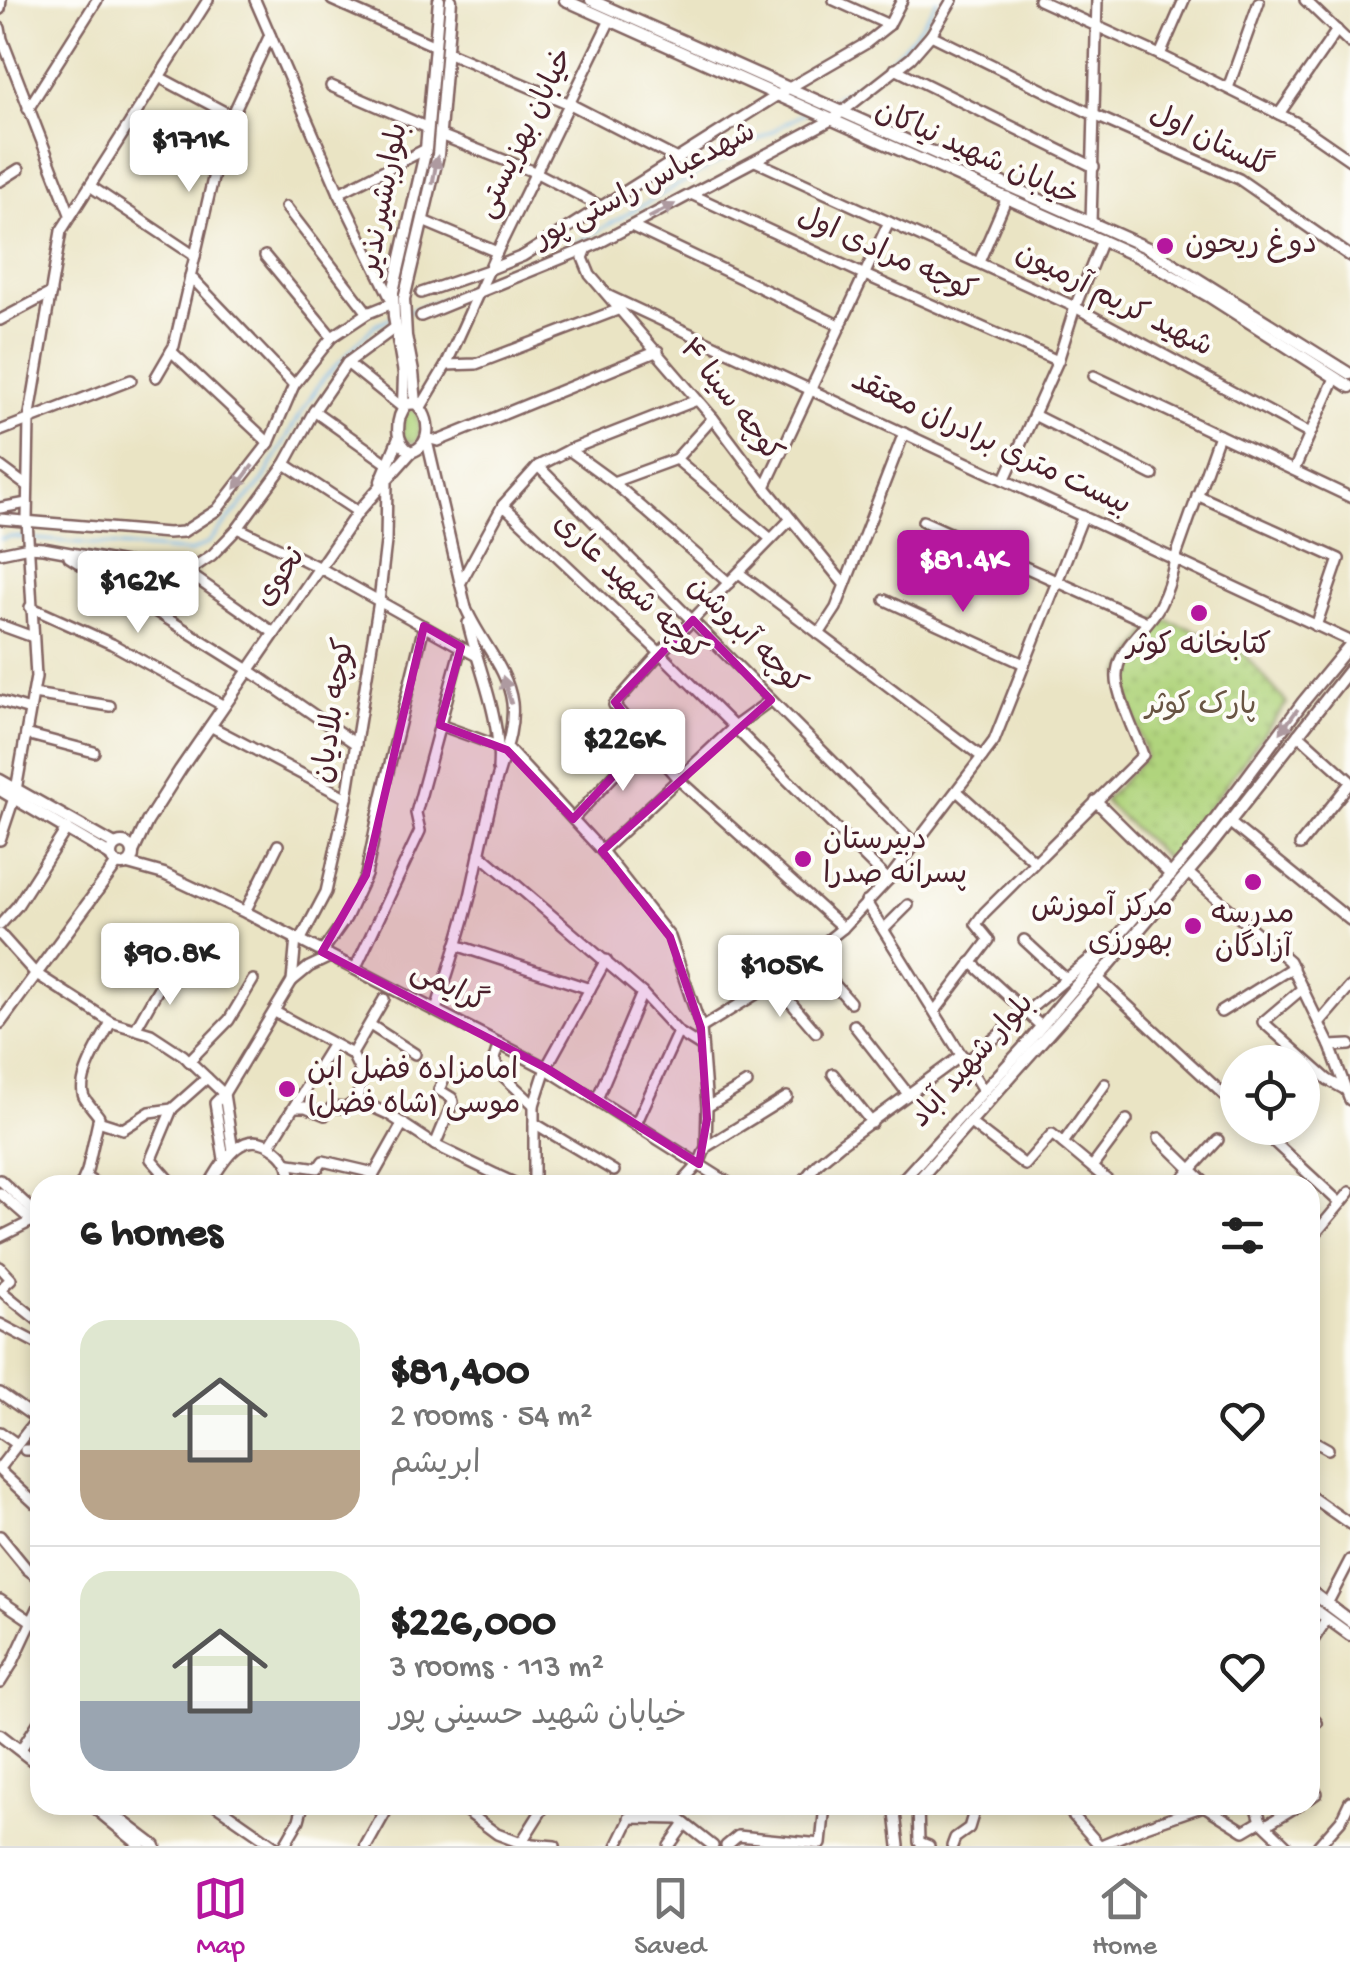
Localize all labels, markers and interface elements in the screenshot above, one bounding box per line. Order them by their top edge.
street label: خیابان بهزیستی [471,43,583,225]
street label: خیابان شهید نیاکان [869,95,1083,217]
street label: گلستان اول [1143,95,1279,188]
pin: $171K [119,110,259,195]
street label: شهدعباس راستی پور [527,116,763,259]
street label: بلواربشیرنذیر [354,120,418,281]
text: $171K [152,123,226,161]
one-way arrow [428,154,443,185]
street label: کوچه مرادی اول [791,201,981,311]
one-way arrow [648,203,677,220]
place label: دوغ ریحون [1185,228,1317,264]
marker: دوغ ریحون [1154,235,1176,257]
street label: شهید کریم آرمیون [1009,236,1218,367]
street label: کوچه سینا ۴ [670,333,788,471]
street label: بیست متری برادران معتقد [845,364,1136,525]
one-way arrow [234,464,254,490]
street label: کوچه شهید عاری [544,507,712,671]
pin: $81.4K [882,530,1044,615]
street label: نحوی [249,541,315,615]
text: $81.4K [919,543,1007,581]
pin: $162K [68,551,208,636]
text: $162K [100,564,176,602]
street label: کوچه آبروشن [678,569,813,704]
marker: کتابخانه کوثر [1188,602,1210,624]
place label: کتابخانه کوثر [1124,630,1271,665]
street label: کوچه بلادیان [307,636,365,786]
one-way arrow [499,675,514,705]
park label: پارک کوثر [1143,690,1256,725]
one-way arrow [1280,708,1300,734]
pin: $226K [553,709,693,794]
text: $226K [583,722,663,760]
place label: دبیرستان پسرانه صدرا [823,825,967,894]
marker: دبیرستان پسرانه صدرا [792,848,814,870]
marker: مدرسه آزادگان [1242,871,1264,893]
place label: مرکز آموزش بهورزی [1031,890,1173,961]
place label: مدرسه آزادگان [1212,899,1294,968]
marker: مرکز آموزش بهورزی [1182,915,1204,937]
pin: $90.8K [89,923,251,1008]
pin: $105K [710,935,850,1020]
text: $90.8K [123,936,217,974]
text: $105K [740,948,820,986]
street label: گرایمی [404,951,494,1023]
street label: بلوار شهید آباد [903,986,1043,1136]
map controls [1220,1045,1320,1145]
button: locate [1220,1045,1320,1145]
place label: امامزاده فضل ابن موسی (شاه فضل) [307,1055,520,1124]
marker: امامزاده فضل ابن موسی (شاه فضل) [276,1078,298,1100]
icon: filters [1215,1208,1270,1263]
text: 6 homes [80,1211,223,1260]
text: $81,400 [390,1350,530,1399]
icon: home [160,1360,280,1480]
icon: heart [1215,1393,1270,1448]
text: 2 rooms · 54 m² [390,1399,592,1437]
text: ابریشم [390,1447,481,1485]
text: $226,000 [390,1601,556,1650]
icon: home [160,1611,280,1731]
icon: heart [1215,1644,1270,1699]
text: 3 rooms · 113 m² [390,1650,604,1688]
text: خیابان شهید حسینی پور [390,1698,687,1736]
tab: Map [193,1871,248,1964]
tab: Saved [634,1871,706,1964]
tab: Home [1092,1871,1157,1964]

